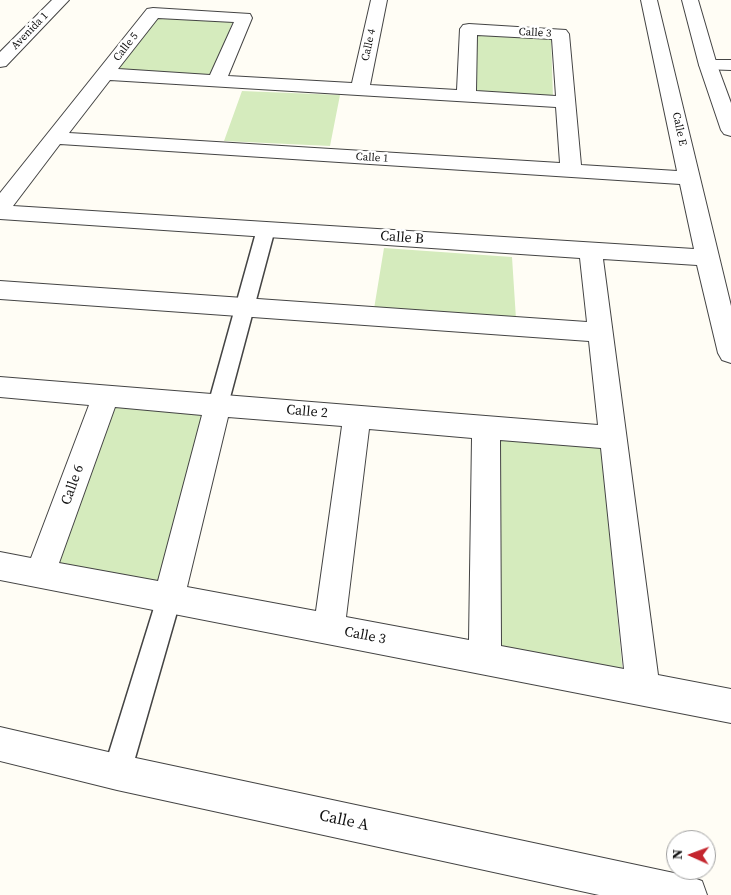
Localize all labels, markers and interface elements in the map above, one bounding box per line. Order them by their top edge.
street label: Avenida 1 [9,9,51,53]
street label: Calle 3 [518,26,552,40]
street label: Calle 4 [359,28,379,62]
street label: Calle 5 [111,30,141,64]
street label: Calle E [669,111,689,147]
street label: Calle 1 [355,150,389,166]
street label: Calle B [380,228,424,248]
street label: Calle 2 [285,402,329,422]
street label: Calle 6 [58,463,88,507]
street label: Calle 3 [343,624,387,648]
street label: Calle A [317,806,371,836]
north arrow [666,830,716,880]
text: N [667,849,687,860]

